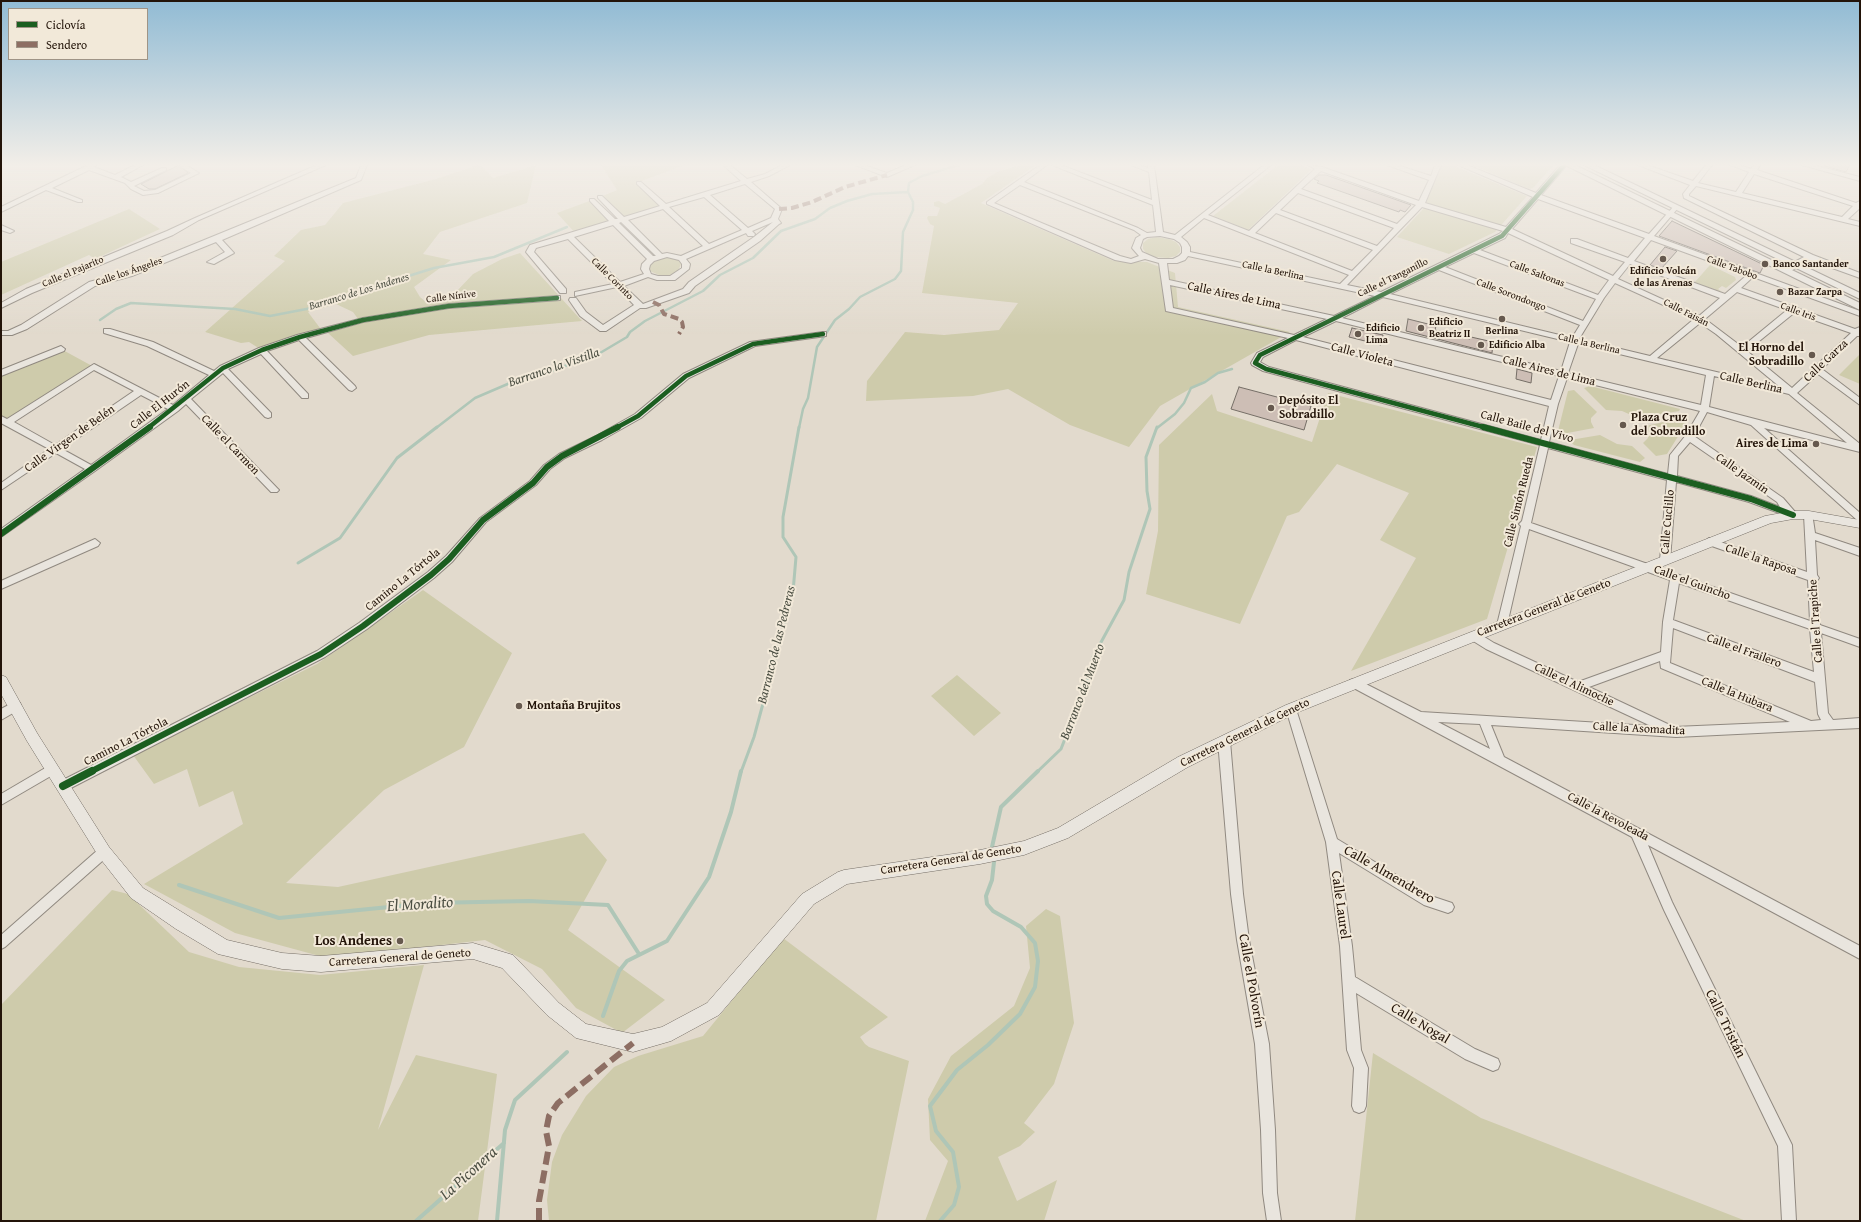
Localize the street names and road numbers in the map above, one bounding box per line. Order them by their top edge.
street label: Calle Tabobo [1705,253,1759,283]
street label: Calle el Pajarito [41,254,105,290]
street label: Calle los Ángeles [94,255,164,289]
street label: Calle Corinto [589,256,635,302]
street label: Calle el Tanganillo [1356,256,1430,300]
street label: Calle Saltonas [1508,258,1566,290]
street label: Calle la Berlina [1241,259,1305,283]
street label: Calle Sorondongo [1475,276,1547,314]
street label: Calle Aires de Lima [1186,279,1282,313]
street label: Calle Nínive [426,288,476,306]
street label: Calle Faisán [1661,297,1711,329]
street label: Calle Iris [1779,300,1817,324]
street label: Calle la Berlina [1557,331,1621,357]
street label: Calle Garza [1801,337,1851,385]
street label: Calle Violeta [1329,340,1395,370]
street label: Calle Aires de Lima [1501,353,1597,389]
street label: Calle Berlina [1718,369,1784,397]
street label: Calle El Hurón [127,377,193,433]
street label: Calle Virgen de Belén [22,402,118,476]
street label: Calle Baile del Vivo [1479,408,1575,446]
street label: Calle el Carmen [198,412,262,478]
street label: Calle Jazmín [1713,450,1771,498]
street label: Calle Simón Rueda [1501,455,1537,549]
street label: Calle Cuclillo [1658,489,1678,555]
street label: Calle la Raposa [1723,541,1799,579]
street label: Camino La Tórtola [363,545,443,615]
street label: Calle el Guincho [1652,562,1732,604]
street label: Carretera General de Geneto [1475,576,1613,640]
street label: Calle el Trapiche [1806,579,1826,663]
street label: Calle el Frailero [1705,631,1783,671]
street label: Calle el Alimoche [1532,660,1616,710]
street label: Calle la Hubara [1699,674,1775,716]
street label: Carretera General de Geneto [1178,695,1312,771]
street label: Camino La Tórtola [82,715,170,769]
street label: Calle la Asomadita [1593,719,1685,739]
street label: Calle la Revoleada [1565,790,1651,844]
street label: Carretera General de Geneto [880,842,1022,878]
street label: Calle Almendrero [1340,842,1438,908]
street label: Calle Laurel [1327,870,1353,940]
street label: Calle el Polvorín [1234,933,1268,1029]
street label: Carretera General de Geneto [329,946,471,970]
street label: Calle Tristán [1701,987,1749,1061]
street label: Calle Nogal [1388,1000,1452,1048]

